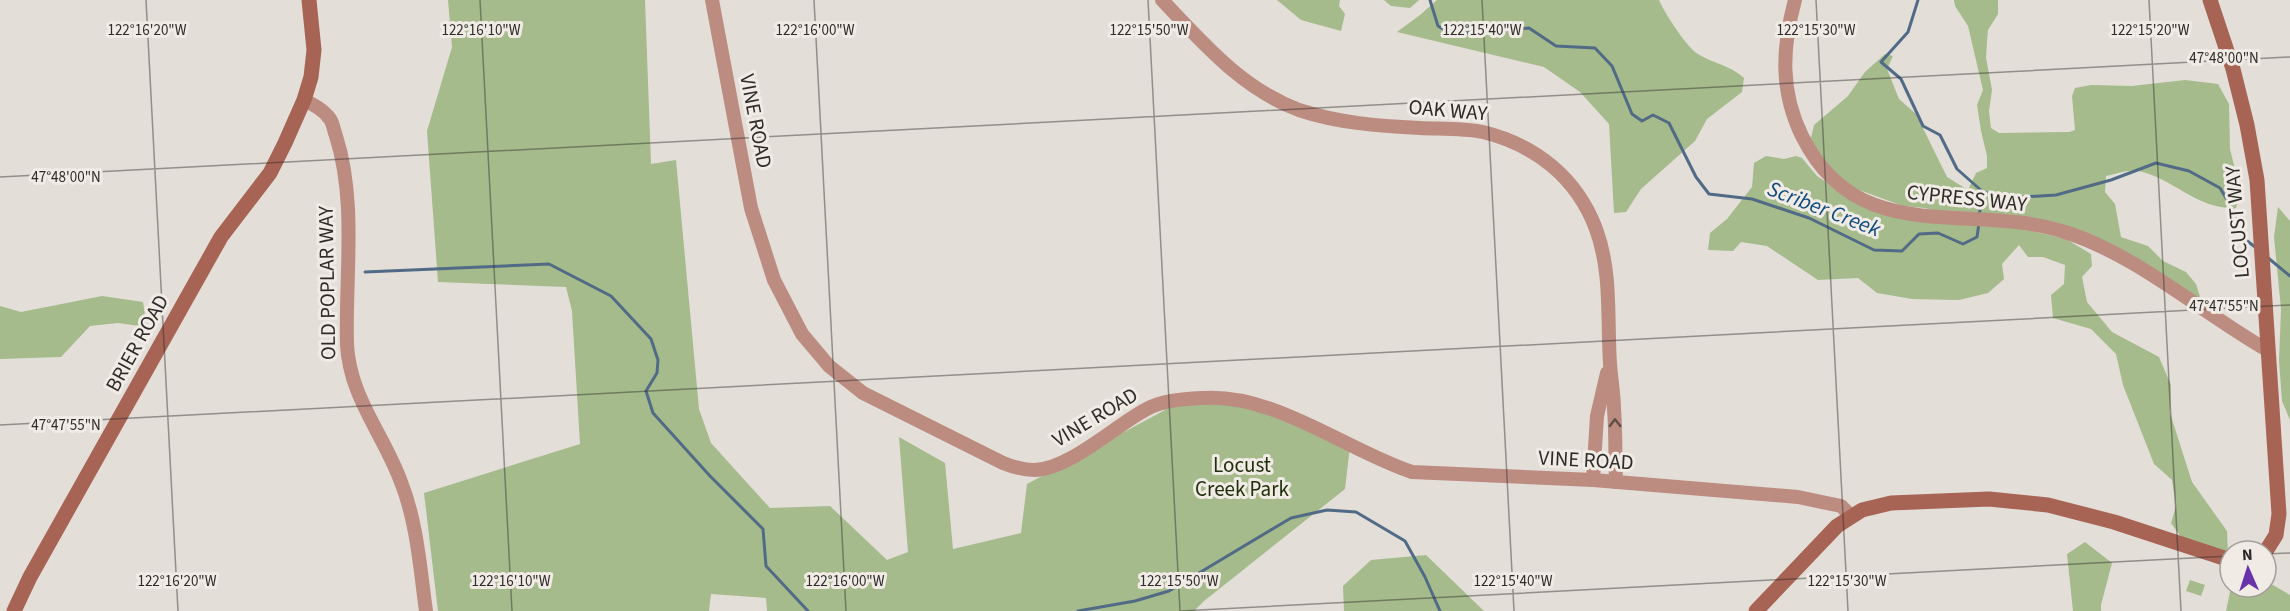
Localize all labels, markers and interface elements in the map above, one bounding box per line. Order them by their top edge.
text: 122°16'20"W [107,20,187,41]
text: 122°16'10"W [441,20,521,41]
text: 122°16'00"W [775,20,855,41]
text: 122°15'50"W [1109,20,1189,41]
text: 122°15'40"W [1442,20,1522,41]
text: 122°15'30"W [1776,20,1856,41]
text: 122°15'20"W [2110,20,2190,41]
text: 47°48'00"N [2189,48,2259,69]
street label: VINE ROAD [732,71,780,171]
street label: OAK WAY [1407,92,1490,128]
street label: LOCUST WAY [2217,164,2257,279]
text: 47°48'00"N [31,167,101,188]
water label: Scriber Creek [1763,173,1886,245]
street label: CYPRESS WAY [1905,177,2030,219]
street label: OLD POPLAR WAY [311,205,343,360]
street label: BRIER ROAD [98,289,176,397]
text: 47°47'55"N [2189,296,2259,317]
street label: VINE ROAD [1046,380,1144,454]
text: 47°47'55"N [31,415,101,436]
one-way arrow [1609,419,1621,428]
street label: VINE ROAD [1538,443,1634,477]
park label: Locust Creek Park [1195,450,1289,504]
north arrow [2218,539,2278,599]
text: N [2241,544,2253,566]
text: 122°16'20"W [137,571,217,592]
text: 122°16'10"W [471,571,551,592]
text: 122°16'00"W [805,571,885,592]
text: 122°15'50"W [1139,571,1219,592]
text: 122°15'40"W [1473,571,1553,592]
text: 122°15'30"W [1807,571,1887,592]

